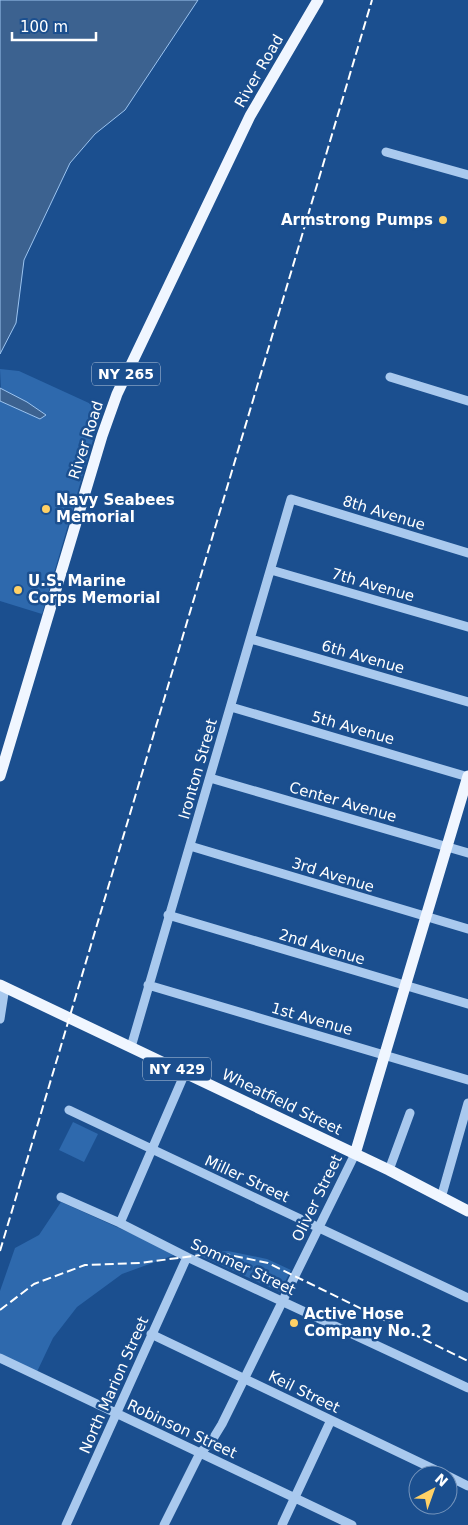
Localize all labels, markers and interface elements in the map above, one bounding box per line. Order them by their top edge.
scale bar [12,10,96,42]
text: 100 m [20,18,68,36]
street label: River Road [231,31,287,111]
place label: Armstrong Pumps [281,211,433,229]
marker: Armstrong Pumps [437,214,449,226]
road number: NY 265 [92,362,160,386]
street label: River Road [65,399,107,481]
place label: Navy Seabees Memorial [56,491,175,526]
street label: 8th Avenue [341,492,427,534]
marker: Navy Seabees Memorial [40,503,52,515]
street label: 7th Avenue [329,565,417,605]
place label: U.S. Marine Corps Memorial [28,572,160,607]
marker: U.S. Marine Corps Memorial [12,584,24,596]
street label: 6th Avenue [319,637,407,677]
street label: 5th Avenue [309,708,397,748]
street label: Ironton Street [175,716,221,821]
street label: Center Avenue [287,778,399,826]
street label: 3rd Avenue [290,854,376,896]
street label: 2nd Avenue [277,925,367,969]
street label: 1st Avenue [269,999,355,1039]
road number: NY 429 [143,1058,211,1080]
street label: Wheatfield Street [219,1065,345,1139]
street label: Oliver Street [288,1151,346,1245]
street label: Miller Street [202,1152,292,1206]
street label: Sommer Street [188,1235,298,1299]
place label: Active Hose Company No. 2 [304,1305,432,1340]
street label: North Marion Street [76,1314,152,1456]
marker: Active Hose Company No. 2 [288,1317,300,1329]
street label: Keil Street [265,1367,343,1417]
street label: Robinson Street [124,1396,240,1462]
north arrow [408,1465,458,1515]
text: N [432,1470,451,1490]

